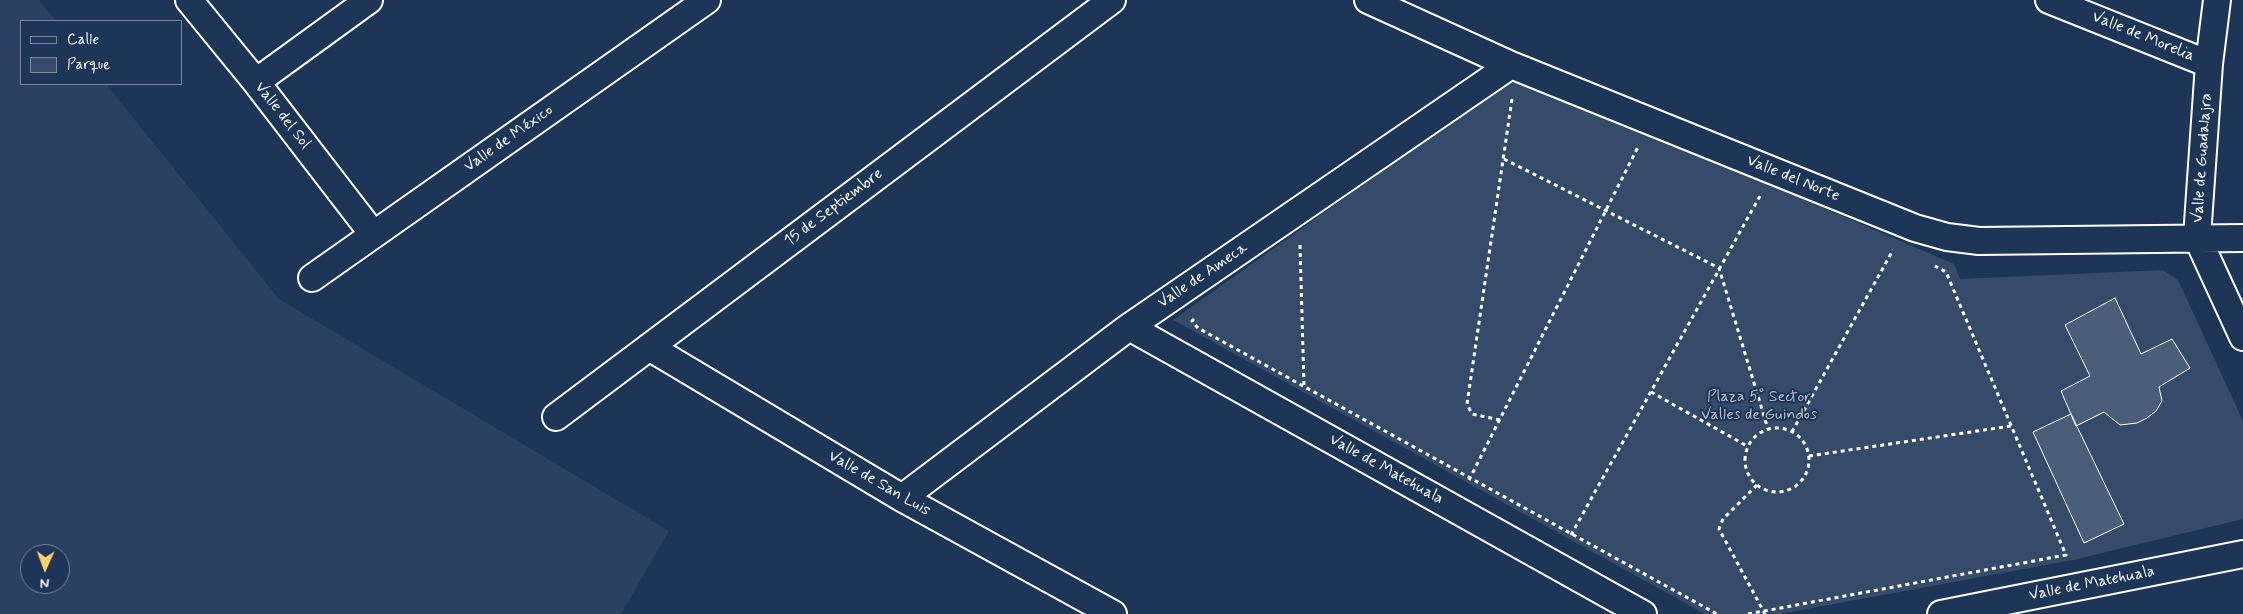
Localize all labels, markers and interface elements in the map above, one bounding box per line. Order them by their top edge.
street label: Valle de Morelia [2089,8,2197,66]
legend [20,20,182,85]
text: Calle [67,30,99,50]
text: Parque [67,55,110,75]
street label: Valle del Sol [250,79,314,153]
street label: Valle de Guadalajra [2189,92,2217,224]
street label: Valle de México [461,101,557,177]
street label: Valle del Norte [1744,152,1842,206]
street label: 15 de Septiembre [781,165,887,251]
street label: Valle de Ameca [1155,239,1251,313]
park label: Plaza 5° Sector Valles de Guindos [1701,388,1817,426]
street label: Valle de Matehuala [1326,431,1446,509]
street label: Valle de San Luis [824,447,934,521]
north arrow [20,544,70,594]
street label: Valle de Matehuala [2028,562,2156,606]
text: N [40,574,49,592]

